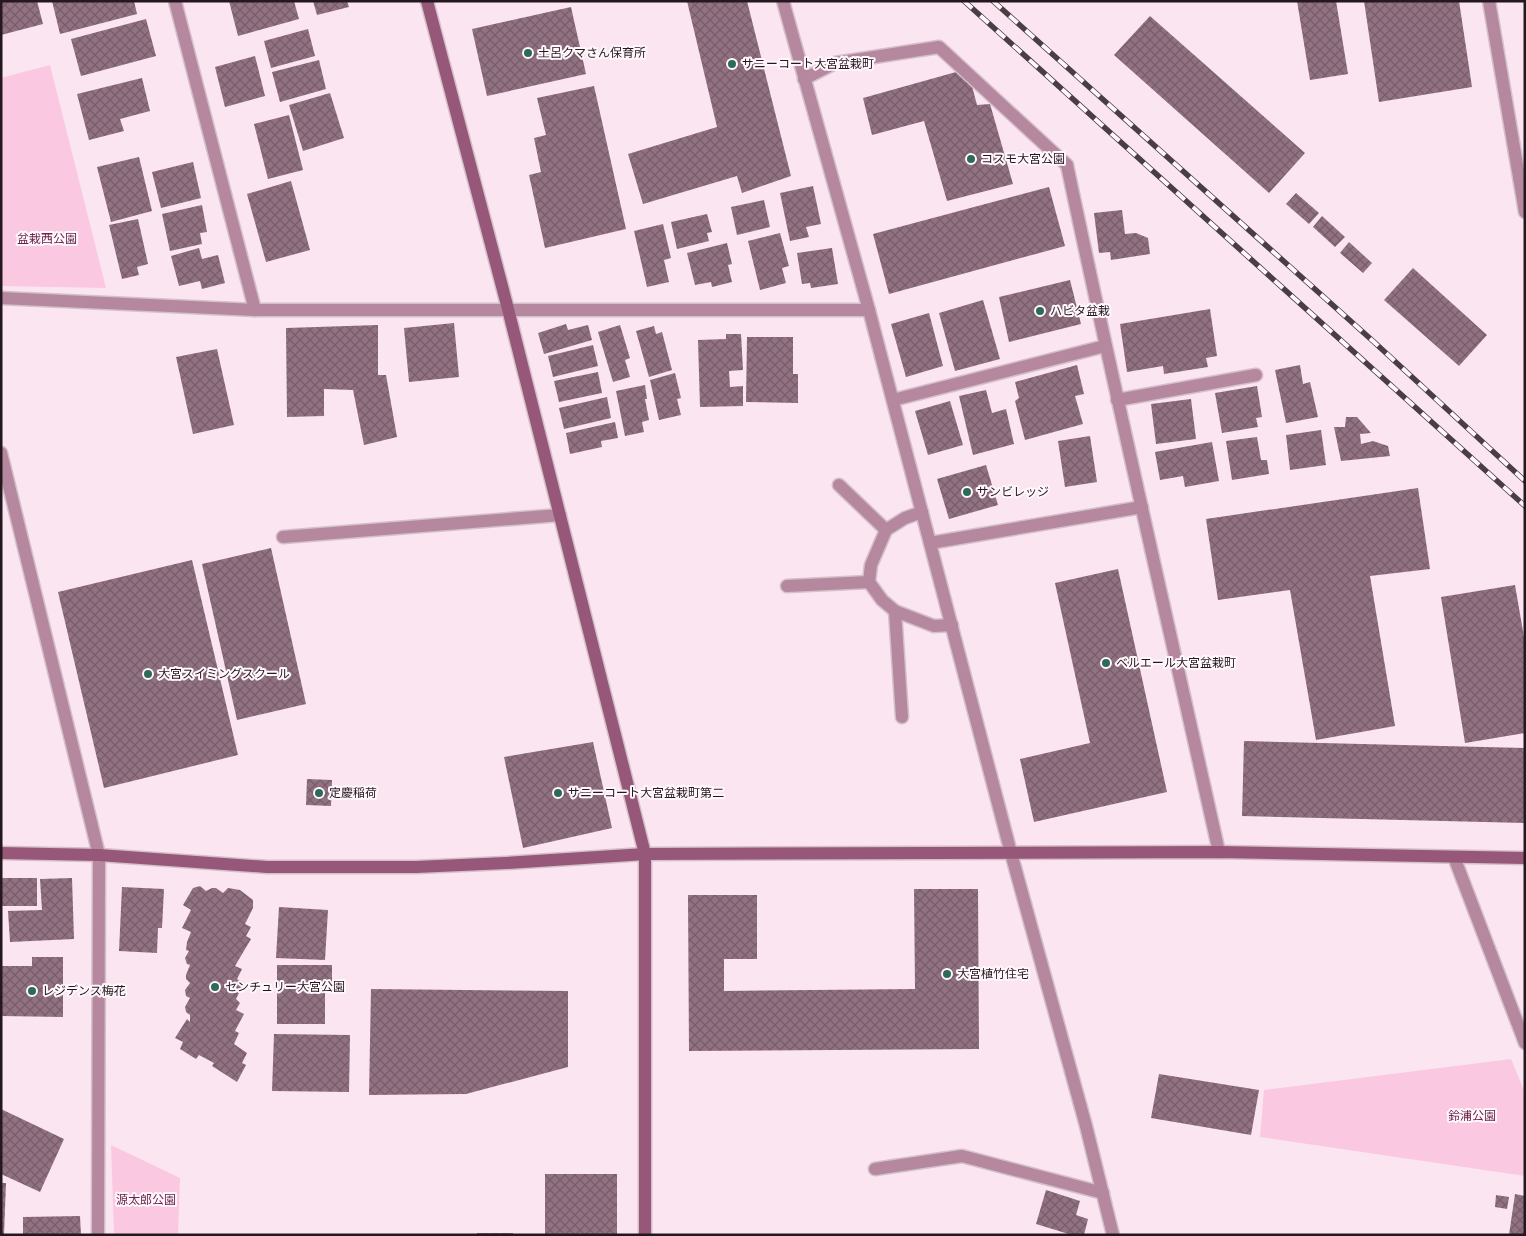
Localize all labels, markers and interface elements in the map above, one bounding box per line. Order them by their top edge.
place label: 土呂クマさん保育所 [538,46,646,60]
marker: 土呂クマさん保育所 [522,47,534,59]
place label: サニーコート大宮盆栽町 [742,57,874,71]
marker: サニーコート大宮盆栽町 [726,58,738,70]
place label: コスモ大宮公園 [981,152,1065,166]
marker: コスモ大宮公園 [965,153,977,165]
park label: 盆栽西公園 [17,232,77,246]
place label: ハビタ盆栽 [1050,304,1110,318]
marker: ハビタ盆栽 [1034,305,1046,317]
place label: サンビレッジ [977,485,1049,499]
marker: サンビレッジ [961,486,973,498]
place label: ベルエール大宮盆栽町 [1116,656,1236,670]
marker: ベルエール大宮盆栽町 [1100,657,1112,669]
place label: 大宮スイミングスクール [158,667,290,681]
marker: 大宮スイミングスクール [142,668,154,680]
place label: 定慶稲荷 [329,786,377,800]
place label: サニーコート大宮盆栽町第二 [568,786,724,800]
marker: 定慶稲荷 [313,787,325,799]
marker: サニーコート大宮盆栽町第二 [552,787,564,799]
place label: 大宮植竹住宅 [957,967,1029,981]
marker: 大宮植竹住宅 [941,968,953,980]
place label: センチュリー大宮公園 [225,980,345,994]
marker: センチュリー大宮公園 [209,981,221,993]
place label: レジデンス梅花 [42,984,126,998]
marker: レジデンス梅花 [26,985,38,997]
park label: 鈴浦公園 [1448,1109,1496,1123]
park label: 源太郎公園 [116,1193,176,1207]

